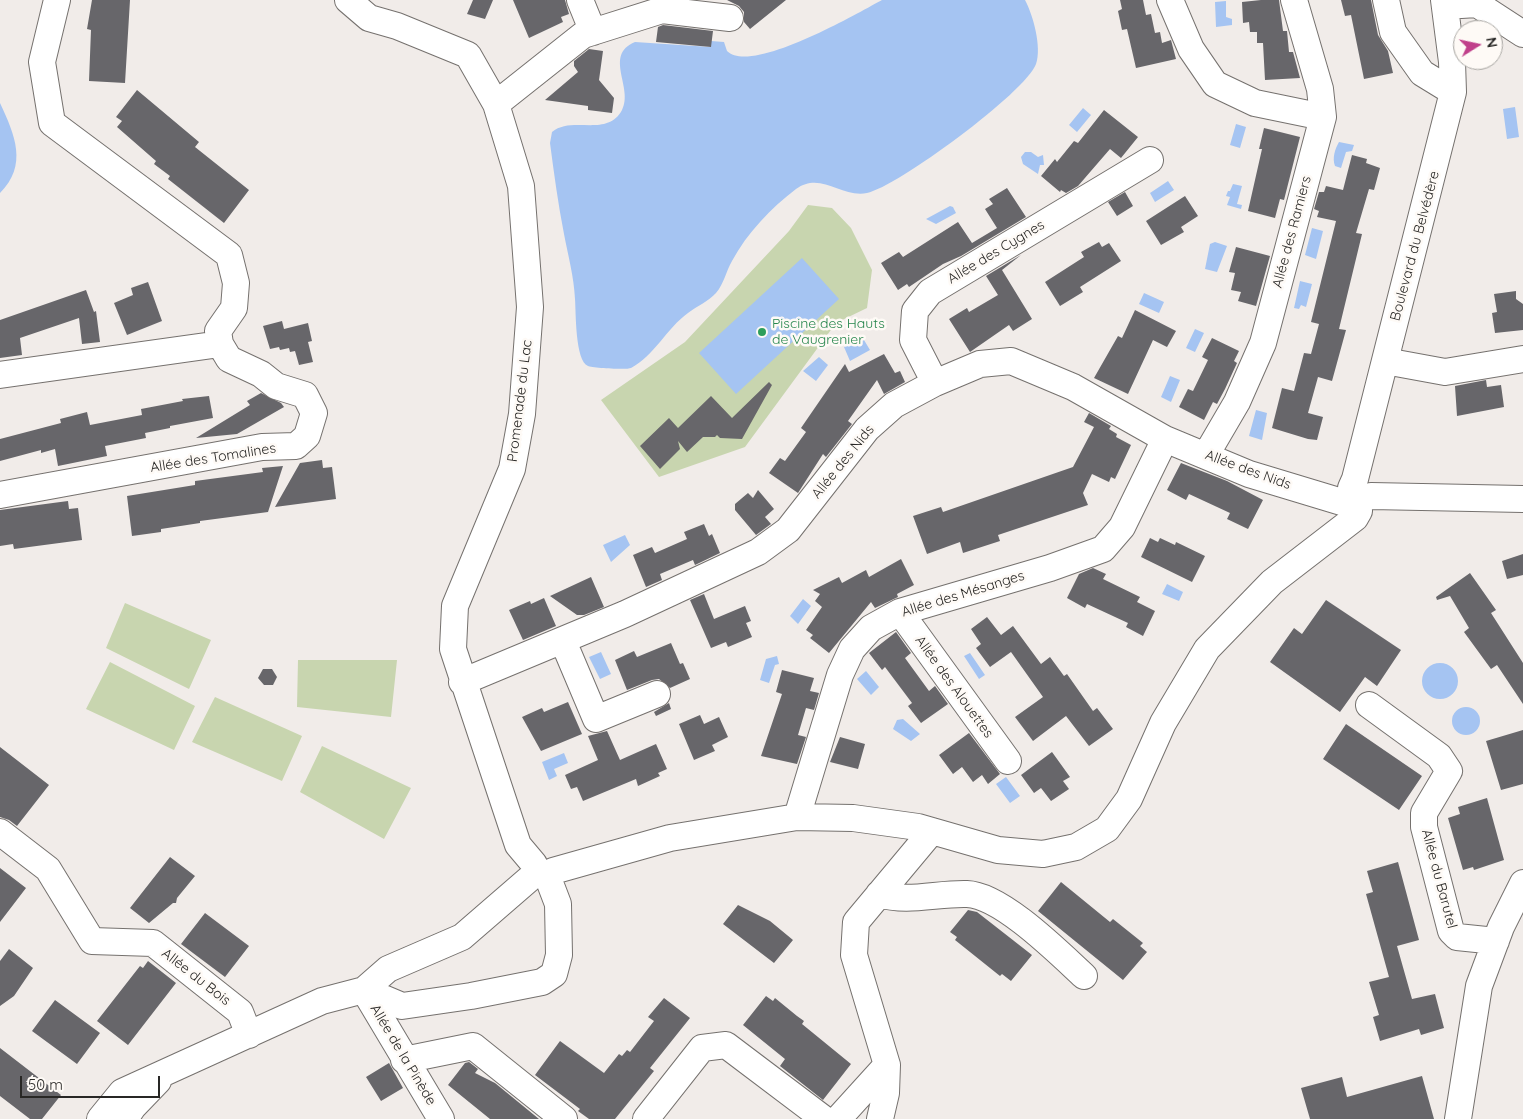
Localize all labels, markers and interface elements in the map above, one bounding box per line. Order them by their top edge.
north arrow [1453,20,1503,70]
text: N [1482,36,1502,49]
street label: Boulevard du Belvédère [1387,169,1443,323]
street label: Allée des Ramiers [1269,174,1315,290]
street label: Allée des Cygnes [945,216,1047,288]
place label: Piscine des Hauts de Vaugrenier [772,316,885,348]
marker: Piscine des Hauts de Vaugrenier [756,326,768,338]
street label: Promenade du Lac [504,339,536,463]
street label: Allée des Nids [808,422,878,502]
street label: Allée des Tomalines [149,440,277,476]
street label: Allée des Nids [1203,447,1293,493]
street label: Allée des Mésanges [900,567,1026,621]
street label: Allée des Alouettes [911,633,997,741]
street label: Allée du Barutel [1418,827,1460,931]
street label: Allée du Bois [158,945,234,1009]
street label: Allée de la Pinède [366,1002,440,1108]
scale bar [22,1066,162,1098]
text: 50 m [28,1075,63,1094]

